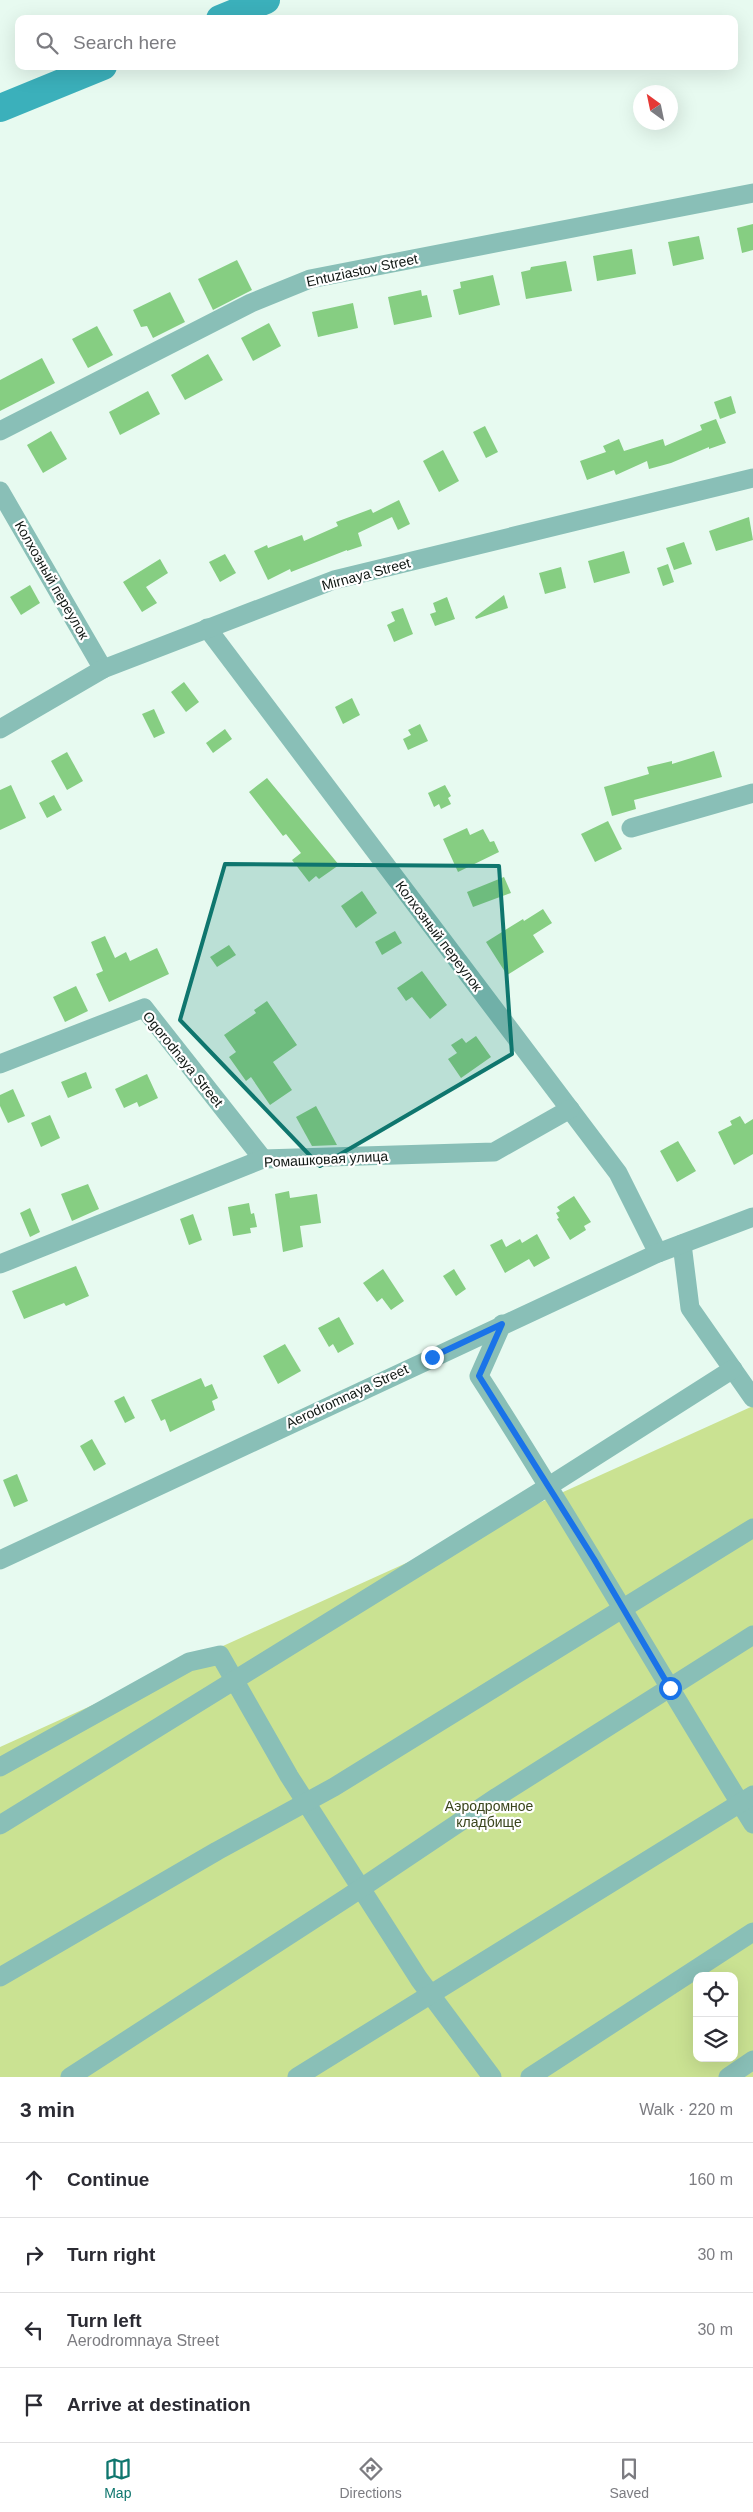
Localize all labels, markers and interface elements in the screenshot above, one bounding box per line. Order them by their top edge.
search box [15,15,738,70]
icon: search [33,29,61,57]
text: Search here [73,32,177,53]
north arrow [633,85,678,130]
street label: Entuziastov Street [305,250,419,290]
street label: Колхозный переулок [12,518,93,643]
street label: Mirnaya Street [320,554,412,594]
street label: Колхозный переулок [392,878,486,995]
street label: Ogorodnaya Street [140,1008,227,1110]
street label: Ромашковая улица [264,1148,389,1170]
route end [421,1346,444,1369]
street label: Aerodromnaya Street [283,1361,411,1431]
route start [659,1677,682,1700]
park label: Аэродромное кладбище [445,1798,534,1830]
map controls [693,1972,738,2062]
button: locate [693,1972,738,2017]
button: layers [693,2017,738,2062]
text: 3 min [20,2098,75,2121]
text: Walk · 220 m [639,2101,733,2118]
icon: ahead [20,2166,48,2194]
text: Continue [67,2169,149,2190]
text: 160 m [689,2171,733,2188]
icon: right [20,2241,48,2269]
text: Turn right [67,2244,155,2265]
text: 30 m [697,2246,733,2263]
text: Turn left [67,2310,142,2331]
icon: left [20,2316,48,2344]
text: 30 m [697,2321,733,2338]
text: Aerodromnaya Street [67,2332,219,2349]
icon: arrive [20,2391,48,2419]
text: Arrive at destination [67,2394,251,2415]
tab: Map [104,2455,132,2501]
tab: Directions [340,2455,402,2501]
tab: Saved [609,2455,649,2501]

